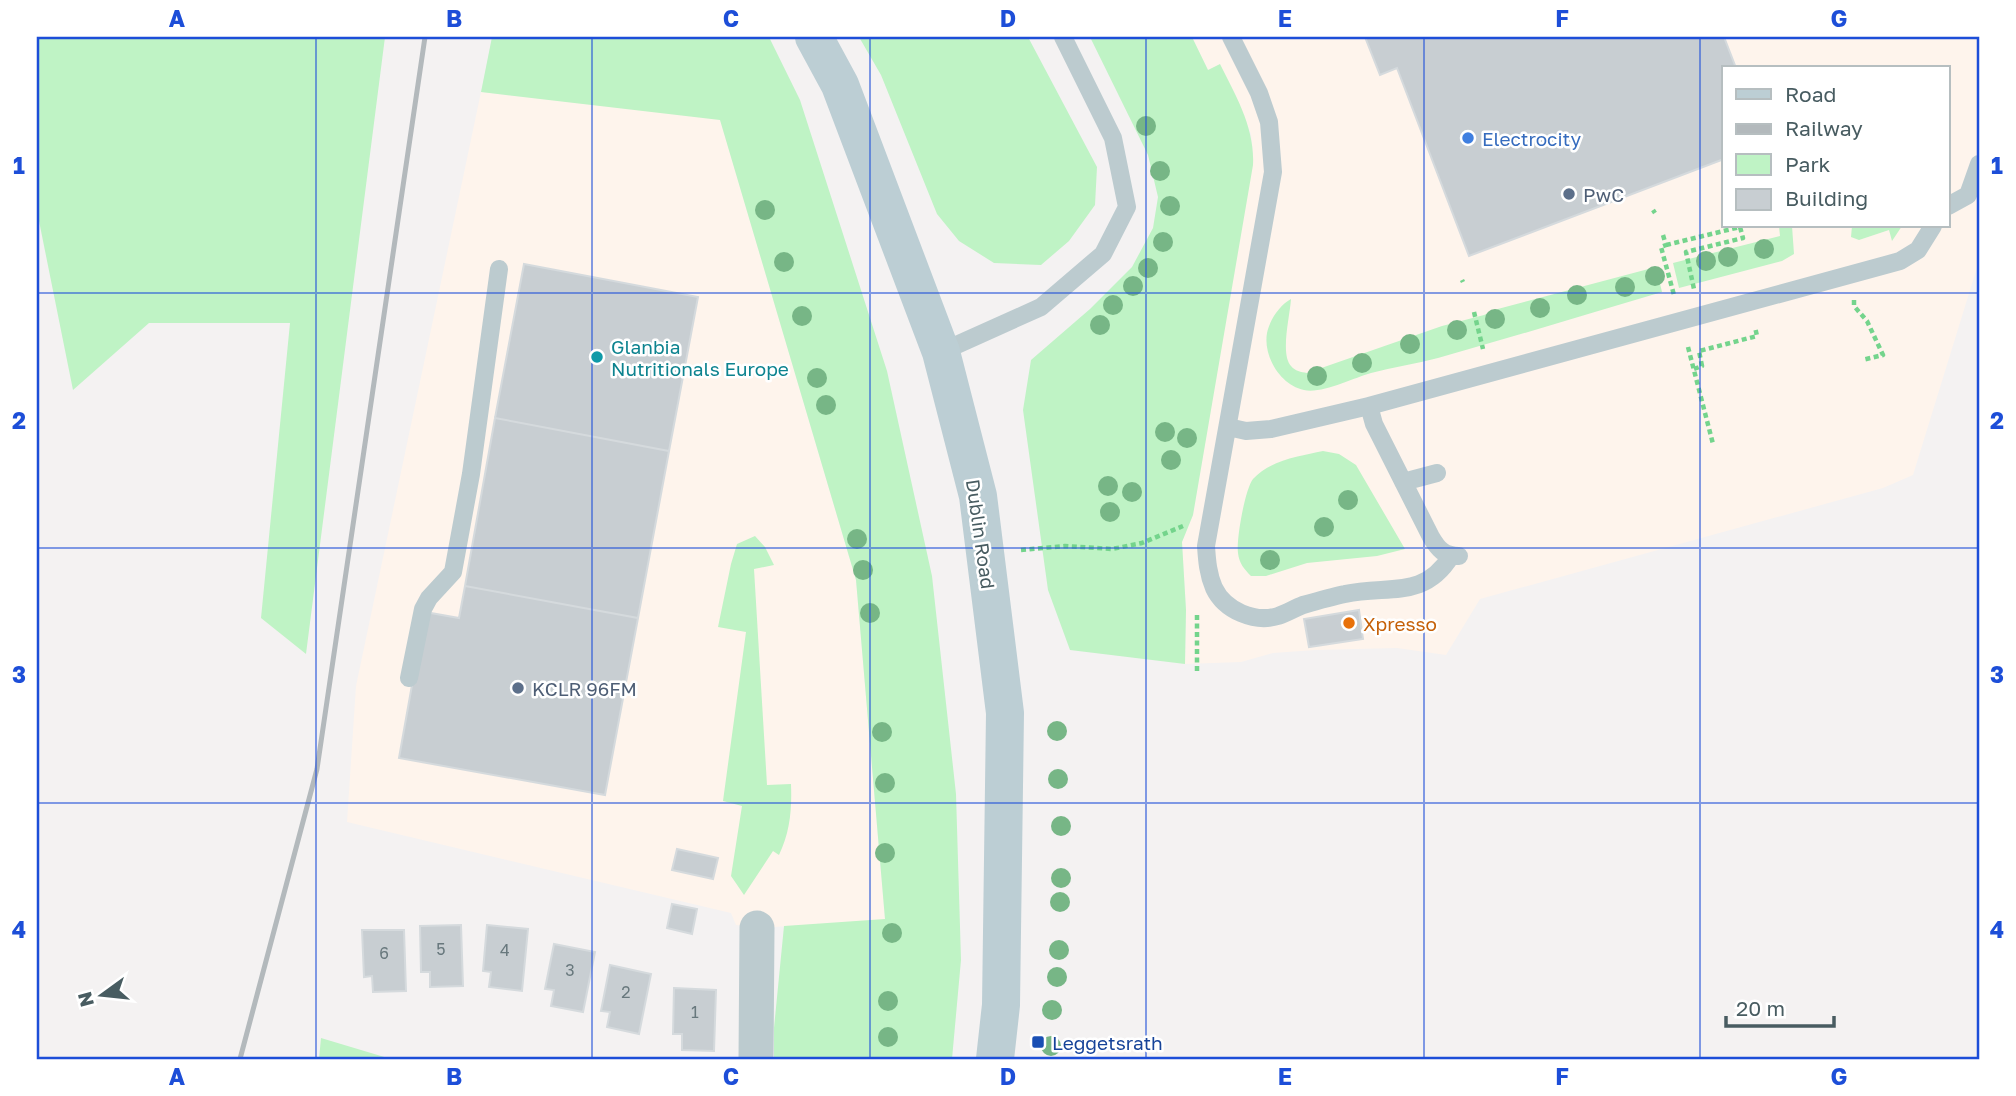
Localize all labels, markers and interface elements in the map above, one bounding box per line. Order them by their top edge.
text: A [169,4,186,32]
text: B [446,4,462,32]
text: C [723,4,739,32]
text: D [1000,4,1016,32]
text: E [1278,4,1292,32]
text: F [1555,4,1569,32]
text: G [1831,4,1847,32]
legend [1722,66,1950,228]
text: Road [1785,81,1836,107]
text: Railway [1785,115,1863,141]
place label: Electrocity [1482,127,1582,150]
marker: Electrocity [1460,130,1476,146]
text: 1 [13,151,25,179]
text: Park [1785,151,1831,177]
text: 1 [1991,151,2003,179]
place label: PwC [1583,183,1624,206]
text: Building [1785,185,1868,211]
marker: PwC [1561,186,1577,202]
place label: Glanbia Nutritionals Europe [611,335,789,380]
marker: Glanbia Nutritionals Europe [589,349,605,365]
text: 2 [12,406,26,434]
text: 2 [1990,406,2004,434]
street label: Dublin Road [962,478,1000,590]
place label: Xpresso [1363,612,1437,635]
marker: Xpresso [1341,615,1357,631]
text: 3 [12,660,26,688]
text: 3 [1990,660,2004,688]
place label: KCLR 96FM [532,677,637,700]
marker: KCLR 96FM [510,680,526,696]
text: 4 [12,915,26,943]
text: 4 [1990,915,2004,943]
house number: 5 [436,939,446,959]
house number: 4 [500,940,510,960]
house number: 6 [379,943,389,963]
north arrow [66,960,136,1030]
house number: 3 [565,960,575,980]
house number: 2 [621,982,631,1002]
scale bar [1726,984,1834,1028]
text: N [72,990,98,1009]
text: 20 m [1736,995,1785,1021]
house number: 1 [691,1002,699,1022]
place label: Leggetsrath [1052,1031,1163,1054]
marker: Leggetsrath [1030,1034,1046,1050]
text: A [169,1062,186,1090]
text: B [446,1062,462,1090]
text: C [723,1062,739,1090]
text: D [1000,1062,1016,1090]
text: E [1278,1062,1292,1090]
text: F [1555,1062,1569,1090]
text: G [1831,1062,1847,1090]

